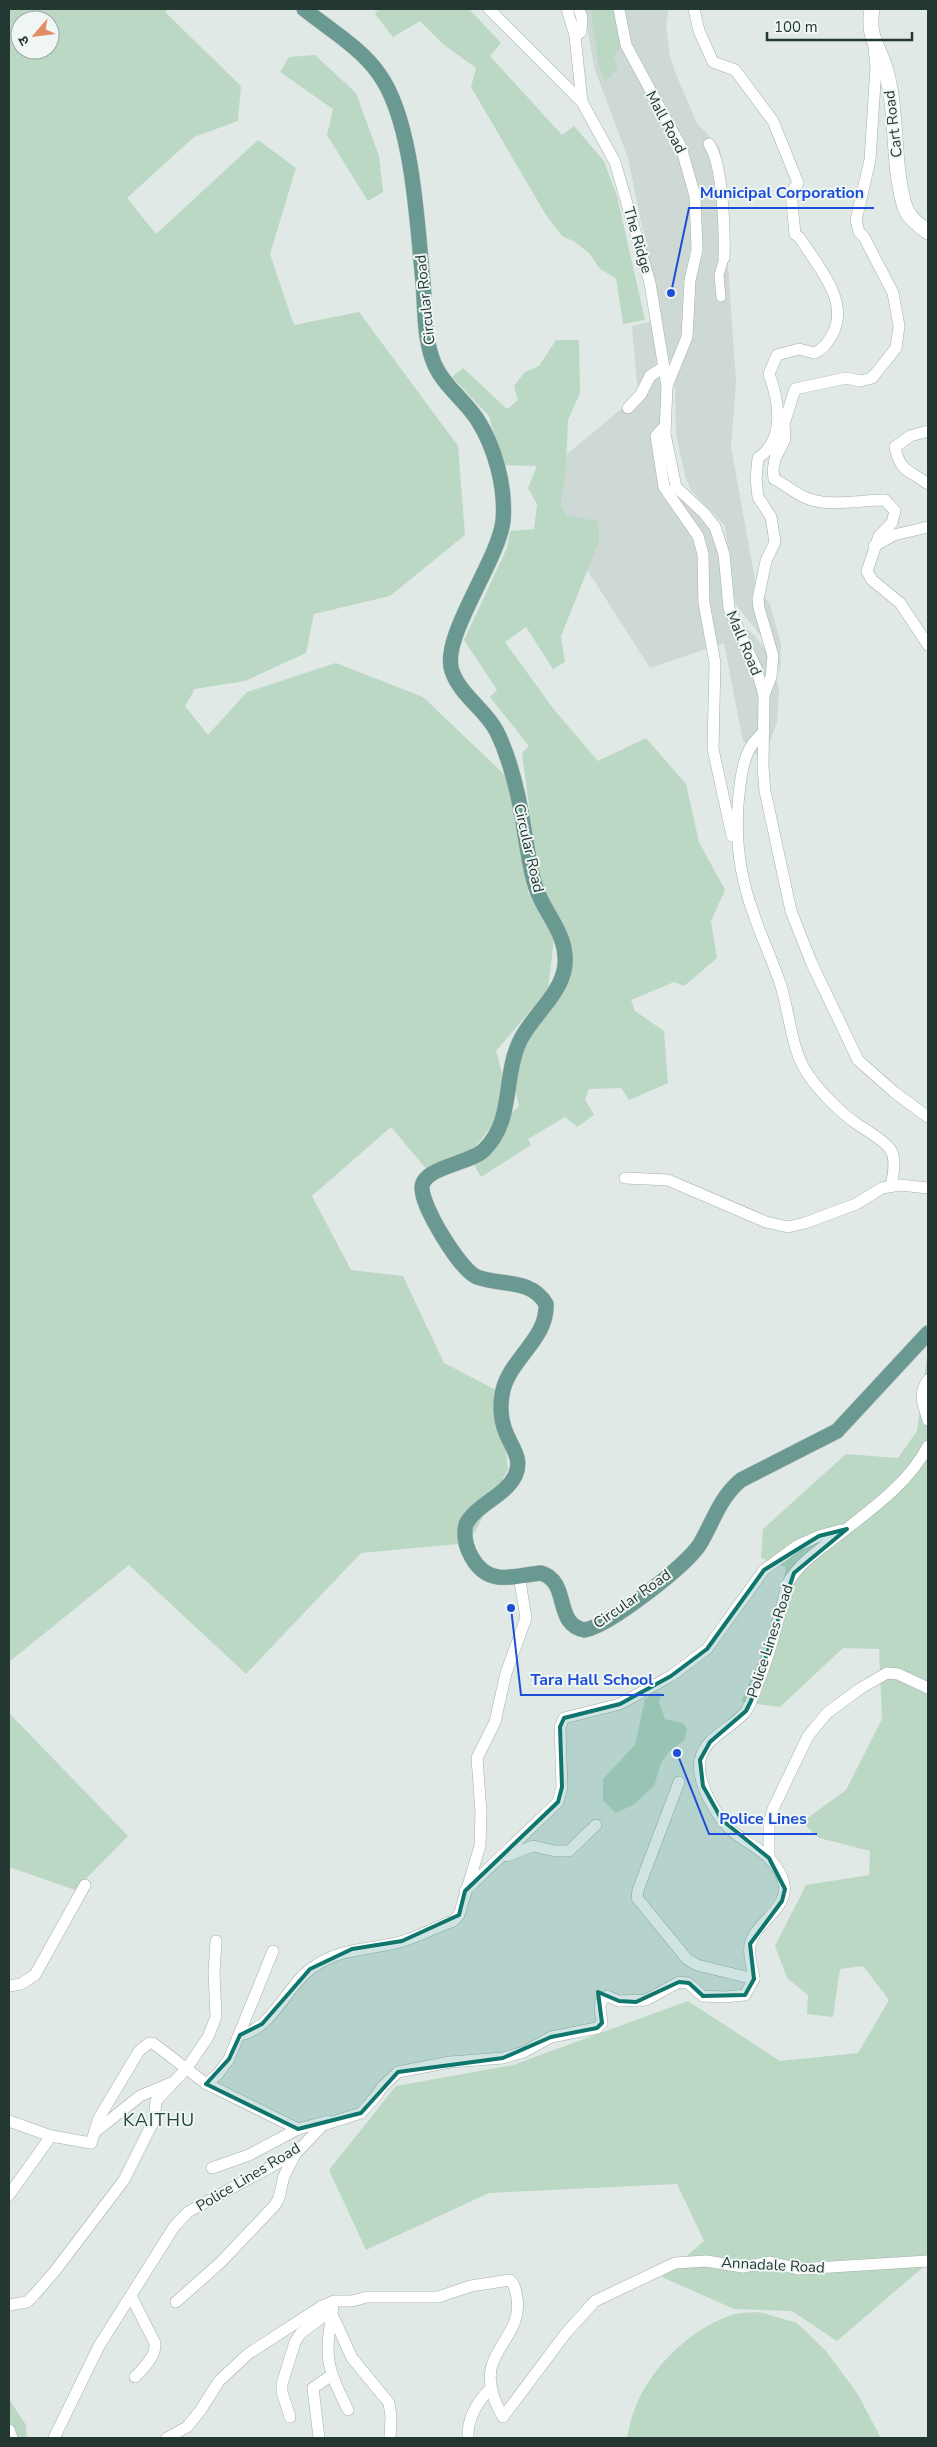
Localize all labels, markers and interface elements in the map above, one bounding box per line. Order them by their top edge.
north arrow [10,10,60,60]
scale bar [767,10,912,42]
text: 100 m [774,17,818,37]
text: उ [13,32,34,49]
street label: Mall Road [641,87,691,157]
street label: Cart Road [879,89,907,159]
callout: Municipal Corporation [689,177,874,208]
text: Municipal Corporation [700,182,864,204]
street label: The Ridge [619,204,657,276]
street label: Circular Road [410,254,440,346]
street label: Mall Road [721,608,767,678]
street label: Circular Road [509,802,549,894]
street label: Circular Road [589,1565,675,1633]
street label: Police Lines Road [742,1582,798,1700]
callout: Tara Hall School [521,1664,664,1695]
text: Tara Hall School [531,1669,653,1691]
callout: Police Lines [709,1803,817,1834]
text: Police Lines [719,1808,807,1830]
district label: KAITHU [123,2108,195,2132]
street label: Police Lines Road [192,2138,304,2216]
street label: Annadale Road [721,2252,825,2278]

